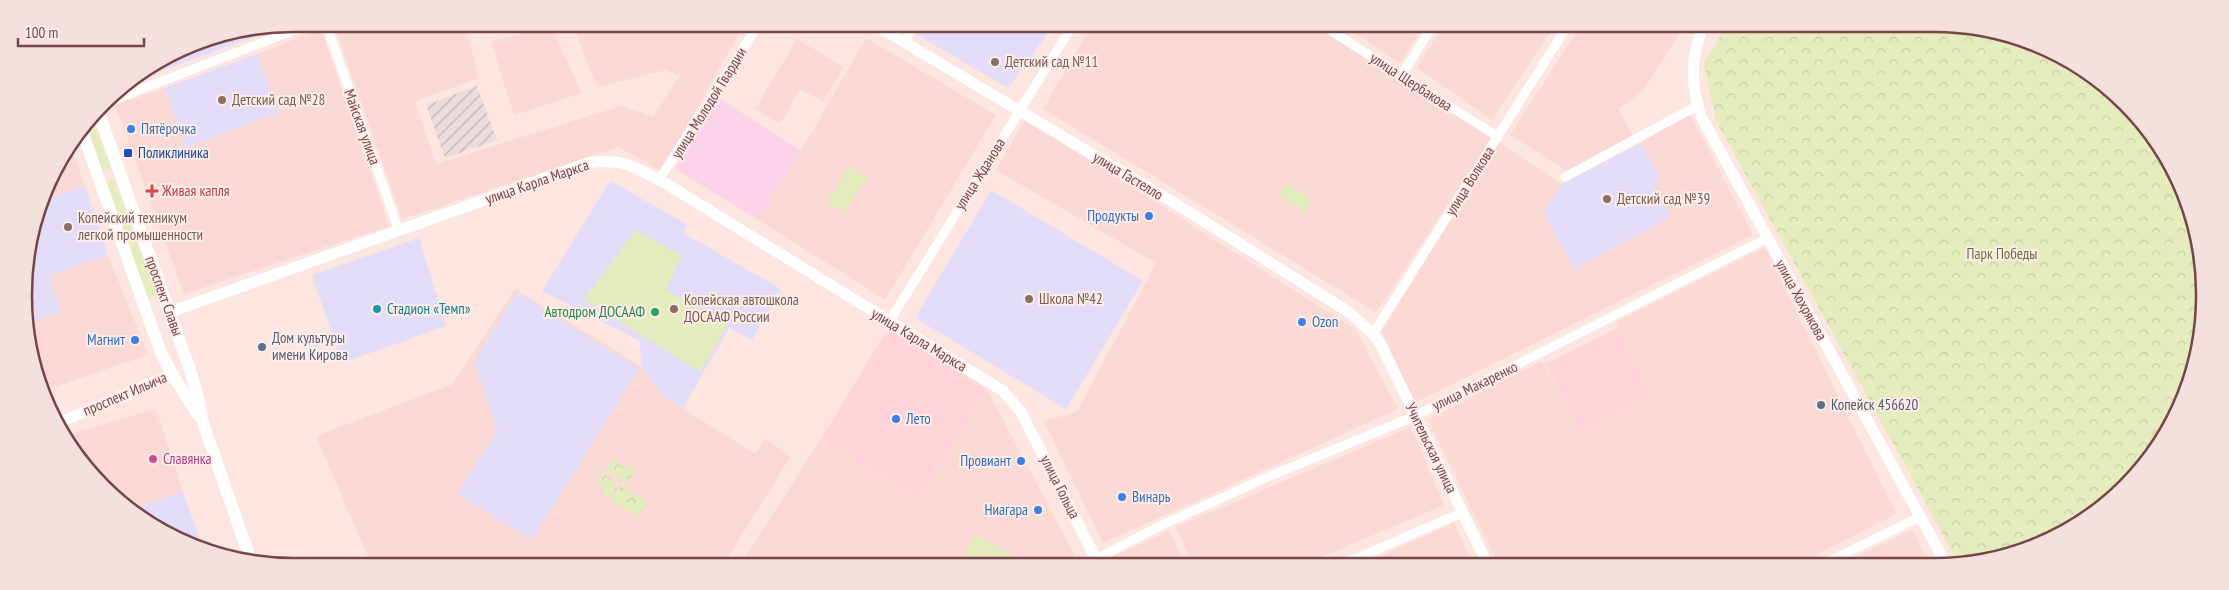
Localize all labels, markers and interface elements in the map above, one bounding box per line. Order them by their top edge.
scale bar [18,15,144,47]
text: 100 m [25,23,58,42]
street label: улица Молодой Гвардии [667,44,750,162]
street label: улица Щербакова [1367,48,1456,115]
place label: Детский сад №11 [1005,52,1098,71]
marker: Детский сад №11 [989,56,1001,68]
street label: Майская улица [340,86,385,167]
place label: Детский сад №28 [232,90,325,109]
marker: Детский сад №28 [216,94,228,106]
place label: Пятёрочка [141,119,196,138]
marker: Пятёрочка [125,123,137,135]
street label: улица Жданова [950,134,1009,213]
place label: Поликлиника [138,143,209,162]
street label: улица Волкова [1441,143,1498,219]
marker: Поликлиника [122,147,134,159]
street label: улица Гастелло [1090,147,1167,204]
street label: улица Карла Маркса [483,155,591,208]
place label: Живая капля [161,181,230,200]
marker: Живая капля [146,185,158,197]
place label: Детский сад №39 [1617,189,1710,208]
marker: Детский сад №39 [1601,193,1613,205]
place label: Продукты [1087,206,1139,225]
place label: Копейский техникум легкой промышенности [77,208,203,244]
marker: Продукты [1143,210,1155,222]
marker: Копейский техникум легкой промышенности [62,221,74,233]
park label: Парк Победы [1967,244,2037,263]
street label: проспект Славы [141,253,188,338]
street label: улица Хохрякова [1771,256,1831,344]
place label: Школа №42 [1039,289,1103,308]
place label: Копейская автошкола ДОСААФ России [684,290,799,326]
marker: Школа №42 [1023,293,1035,305]
place label: Стадион «Темп» [387,299,471,318]
place label: Автодром ДОСААФ [544,302,645,321]
marker: Стадион «Темп» [371,303,383,315]
marker: Копейская автошкола ДОСААФ России [668,303,680,315]
street label: улица Карла Маркса [868,304,971,376]
marker: Автодром ДОСААФ [649,306,661,318]
place label: Ozon [1312,312,1338,331]
marker: Ozon [1296,316,1308,328]
place label: Дом культуры имени Кирова [272,328,348,364]
place label: Магнит [87,330,125,349]
marker: Магнит [129,334,141,346]
marker: Дом культуры имени Кирова [256,341,268,353]
street label: улица Макаренко [1429,357,1521,414]
street label: проспект Ильича [80,367,170,420]
place label: Копейск 456620 [1831,395,1918,414]
street label: Учительская улица [1401,399,1462,496]
marker: Копейск 456620 [1815,399,1827,411]
place label: Лето [905,409,931,428]
marker: Лето [890,413,902,425]
place label: Славянка [163,449,212,468]
place label: Провиант [960,451,1011,470]
street label: улица Гольца [1036,452,1085,522]
marker: Славянка [147,453,159,465]
marker: Провиант [1015,455,1027,467]
place label: Винарь [1132,487,1171,506]
marker: Винарь [1116,491,1128,503]
place label: Ниагара [984,500,1028,519]
marker: Ниагара [1032,504,1044,516]

